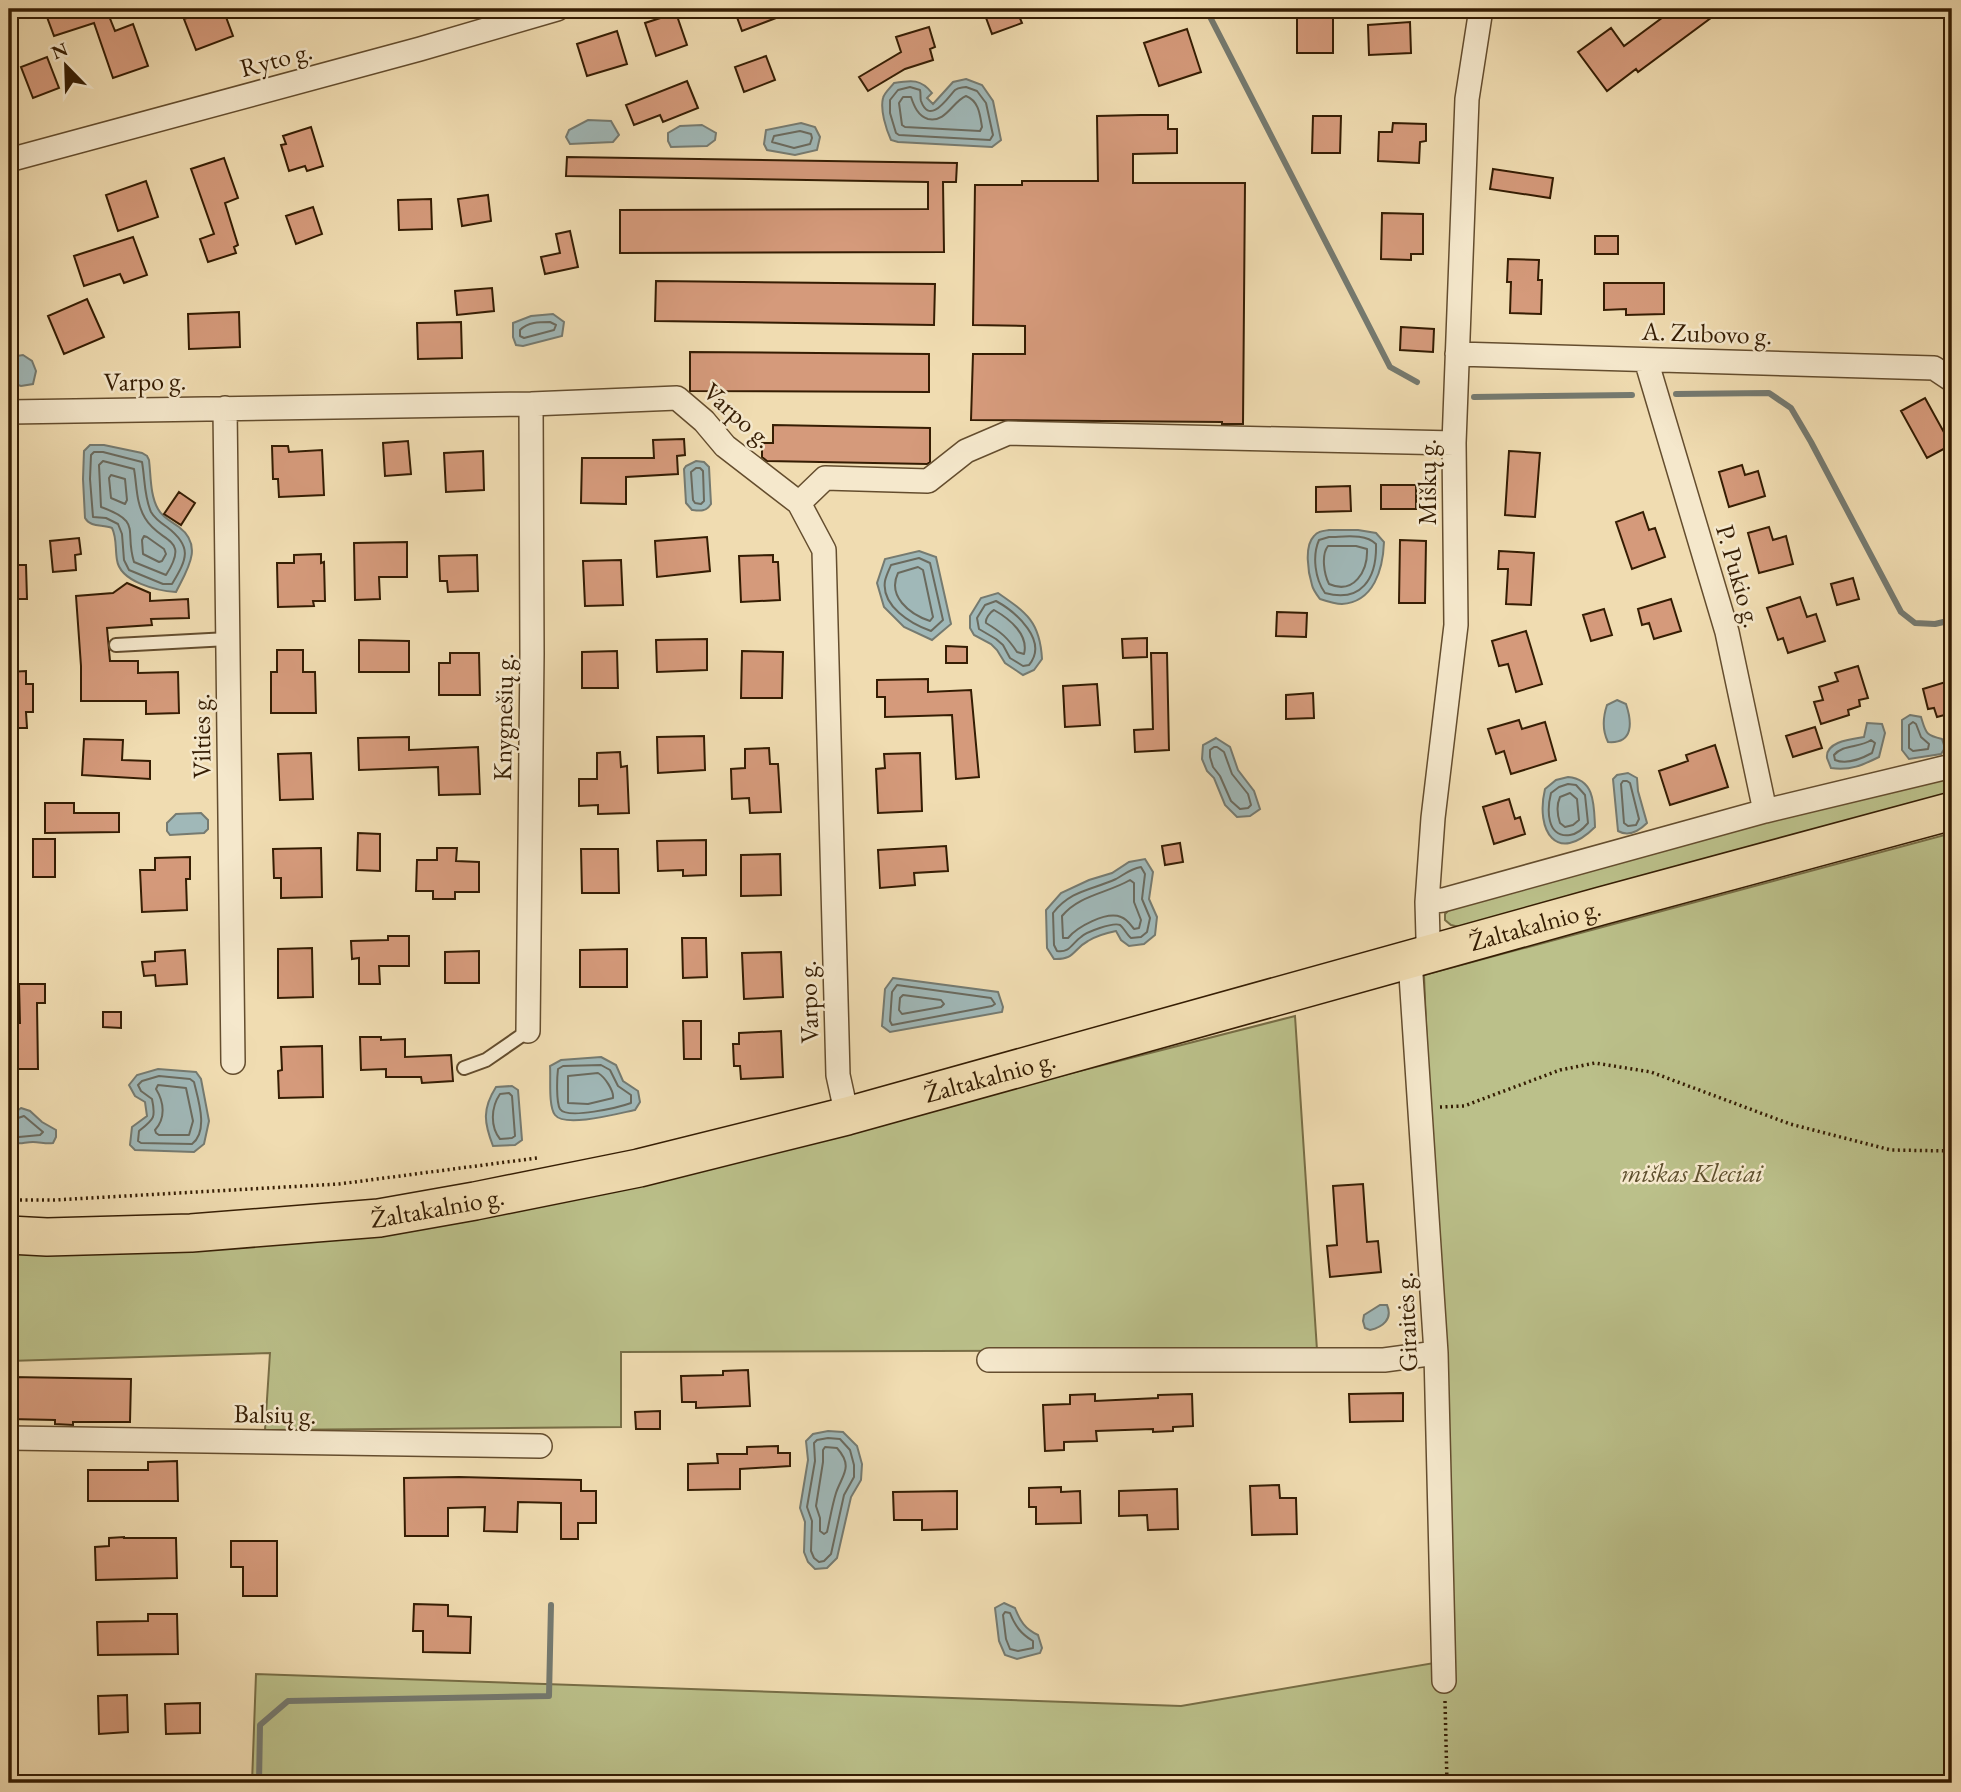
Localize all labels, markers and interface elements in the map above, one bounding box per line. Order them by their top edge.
north arrow [32,32,102,102]
street label: Ryto g. [236,33,316,85]
text: N [48,36,72,65]
street label: A. Zubovo g. [1640,314,1773,352]
street label: Varpo g. [103,363,187,399]
street label: Varpo g. [696,375,780,455]
street label: Miškų g. [1410,439,1444,525]
street label: P. Pukio g. [1708,521,1770,631]
street label: Knygnešių g. [485,653,521,781]
street label: Vilties g. [183,693,219,779]
street label: Žaltakalnio g. [1465,890,1605,959]
street label: Varpo g. [790,960,826,1044]
street label: Žaltakalnio g. [920,1042,1059,1111]
park label: miškas Kleciai [1621,1156,1764,1190]
street label: Žaltakalnio g. [369,1179,507,1236]
street label: Giraitės g. [1386,1271,1426,1373]
street label: Balsių g. [233,1396,317,1432]

